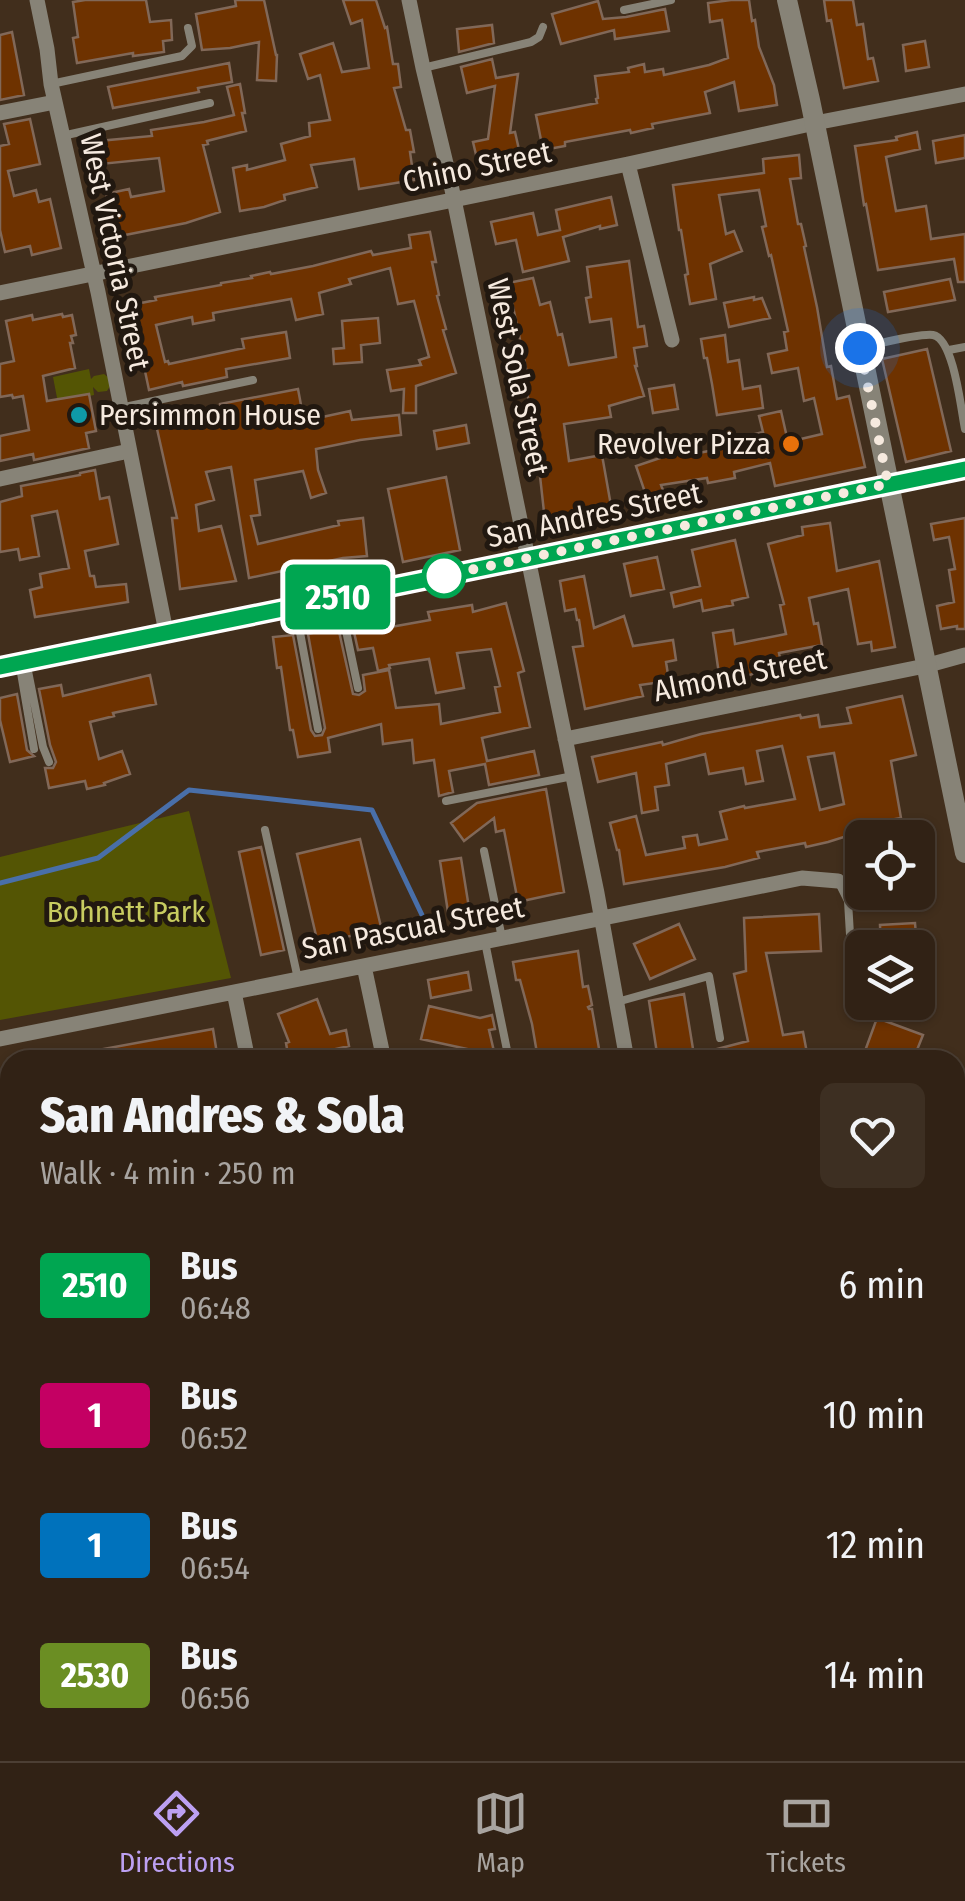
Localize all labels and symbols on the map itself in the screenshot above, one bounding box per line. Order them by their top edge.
street label: West Victoria Street [72,130,158,374]
street label: Chino Street [400,134,555,200]
street label: West Sola Street [480,275,556,479]
your location [835,323,885,373]
place label: Persimmon House [99,397,321,433]
marker: Persimmon House [68,404,90,426]
place label: Revolver Pizza [597,426,771,462]
marker: Revolver Pizza [780,433,802,455]
street label: San Andres Street [484,475,705,555]
unlabelled marker [423,555,465,597]
line badge: 2510 [268,564,408,630]
street label: Almond Street [651,641,830,709]
street label: San Pascual Street [299,889,527,967]
park label: Bohnett Park [47,894,205,930]

